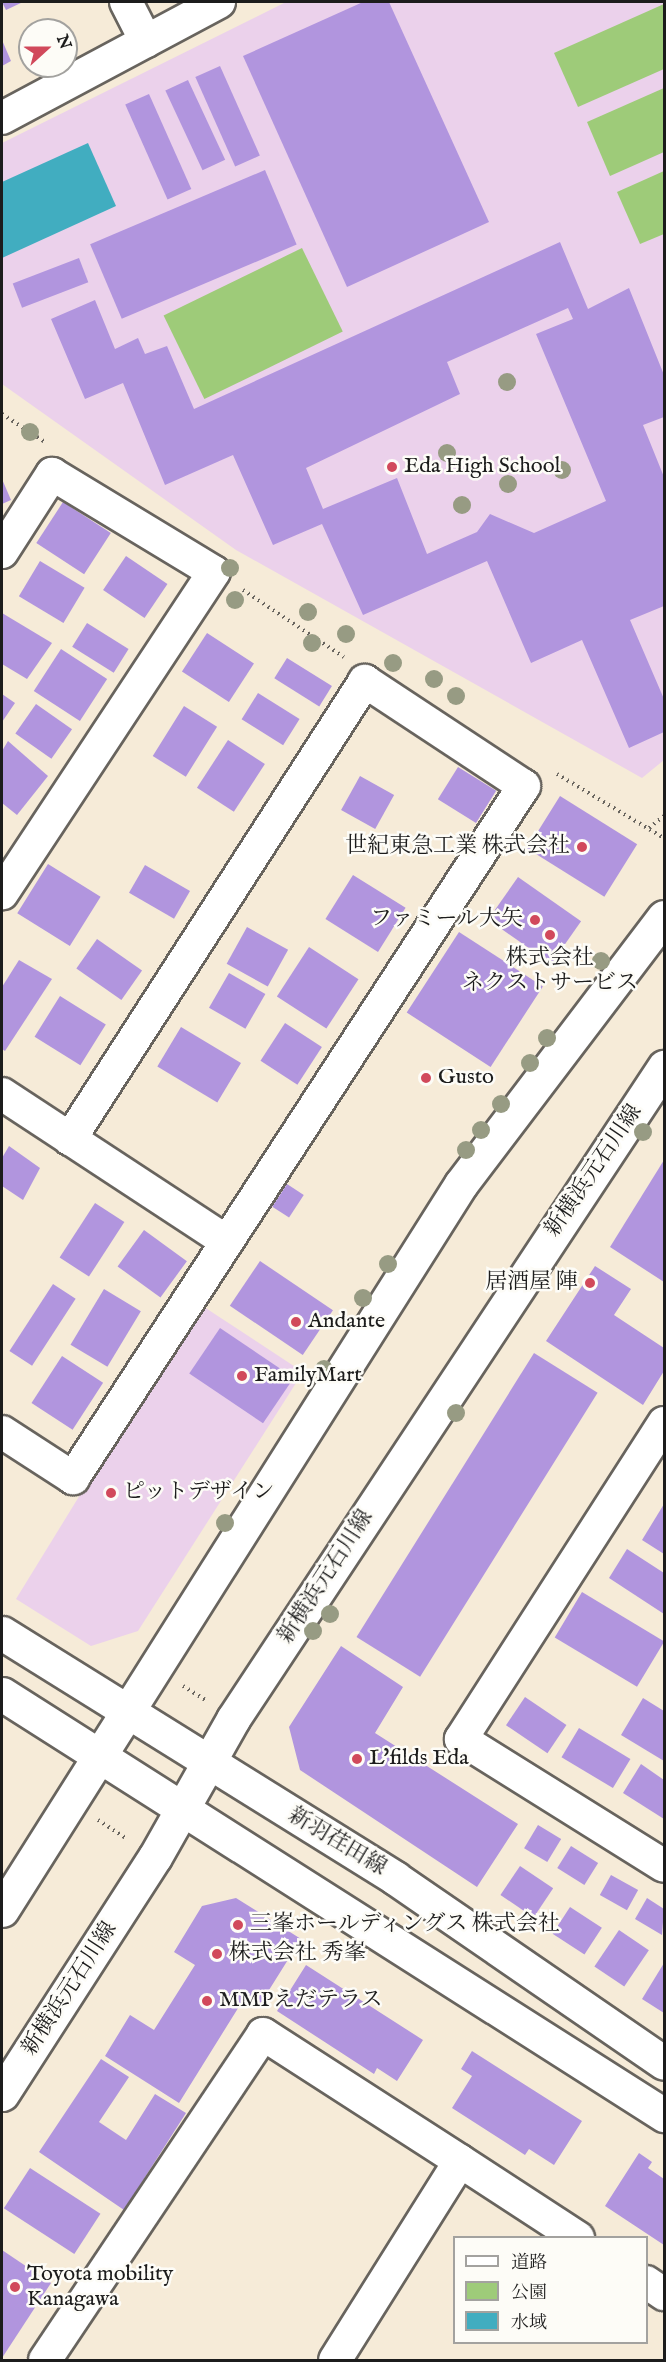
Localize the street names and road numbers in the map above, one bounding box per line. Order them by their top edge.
street label: 新横浜元石川線 [540,1100,648,1242]
street label: 新横浜元石川線 [273,1505,379,1649]
street label: 新羽荏田線 [283,1802,391,1882]
street label: 新横浜元石川線 [17,1917,123,2061]

